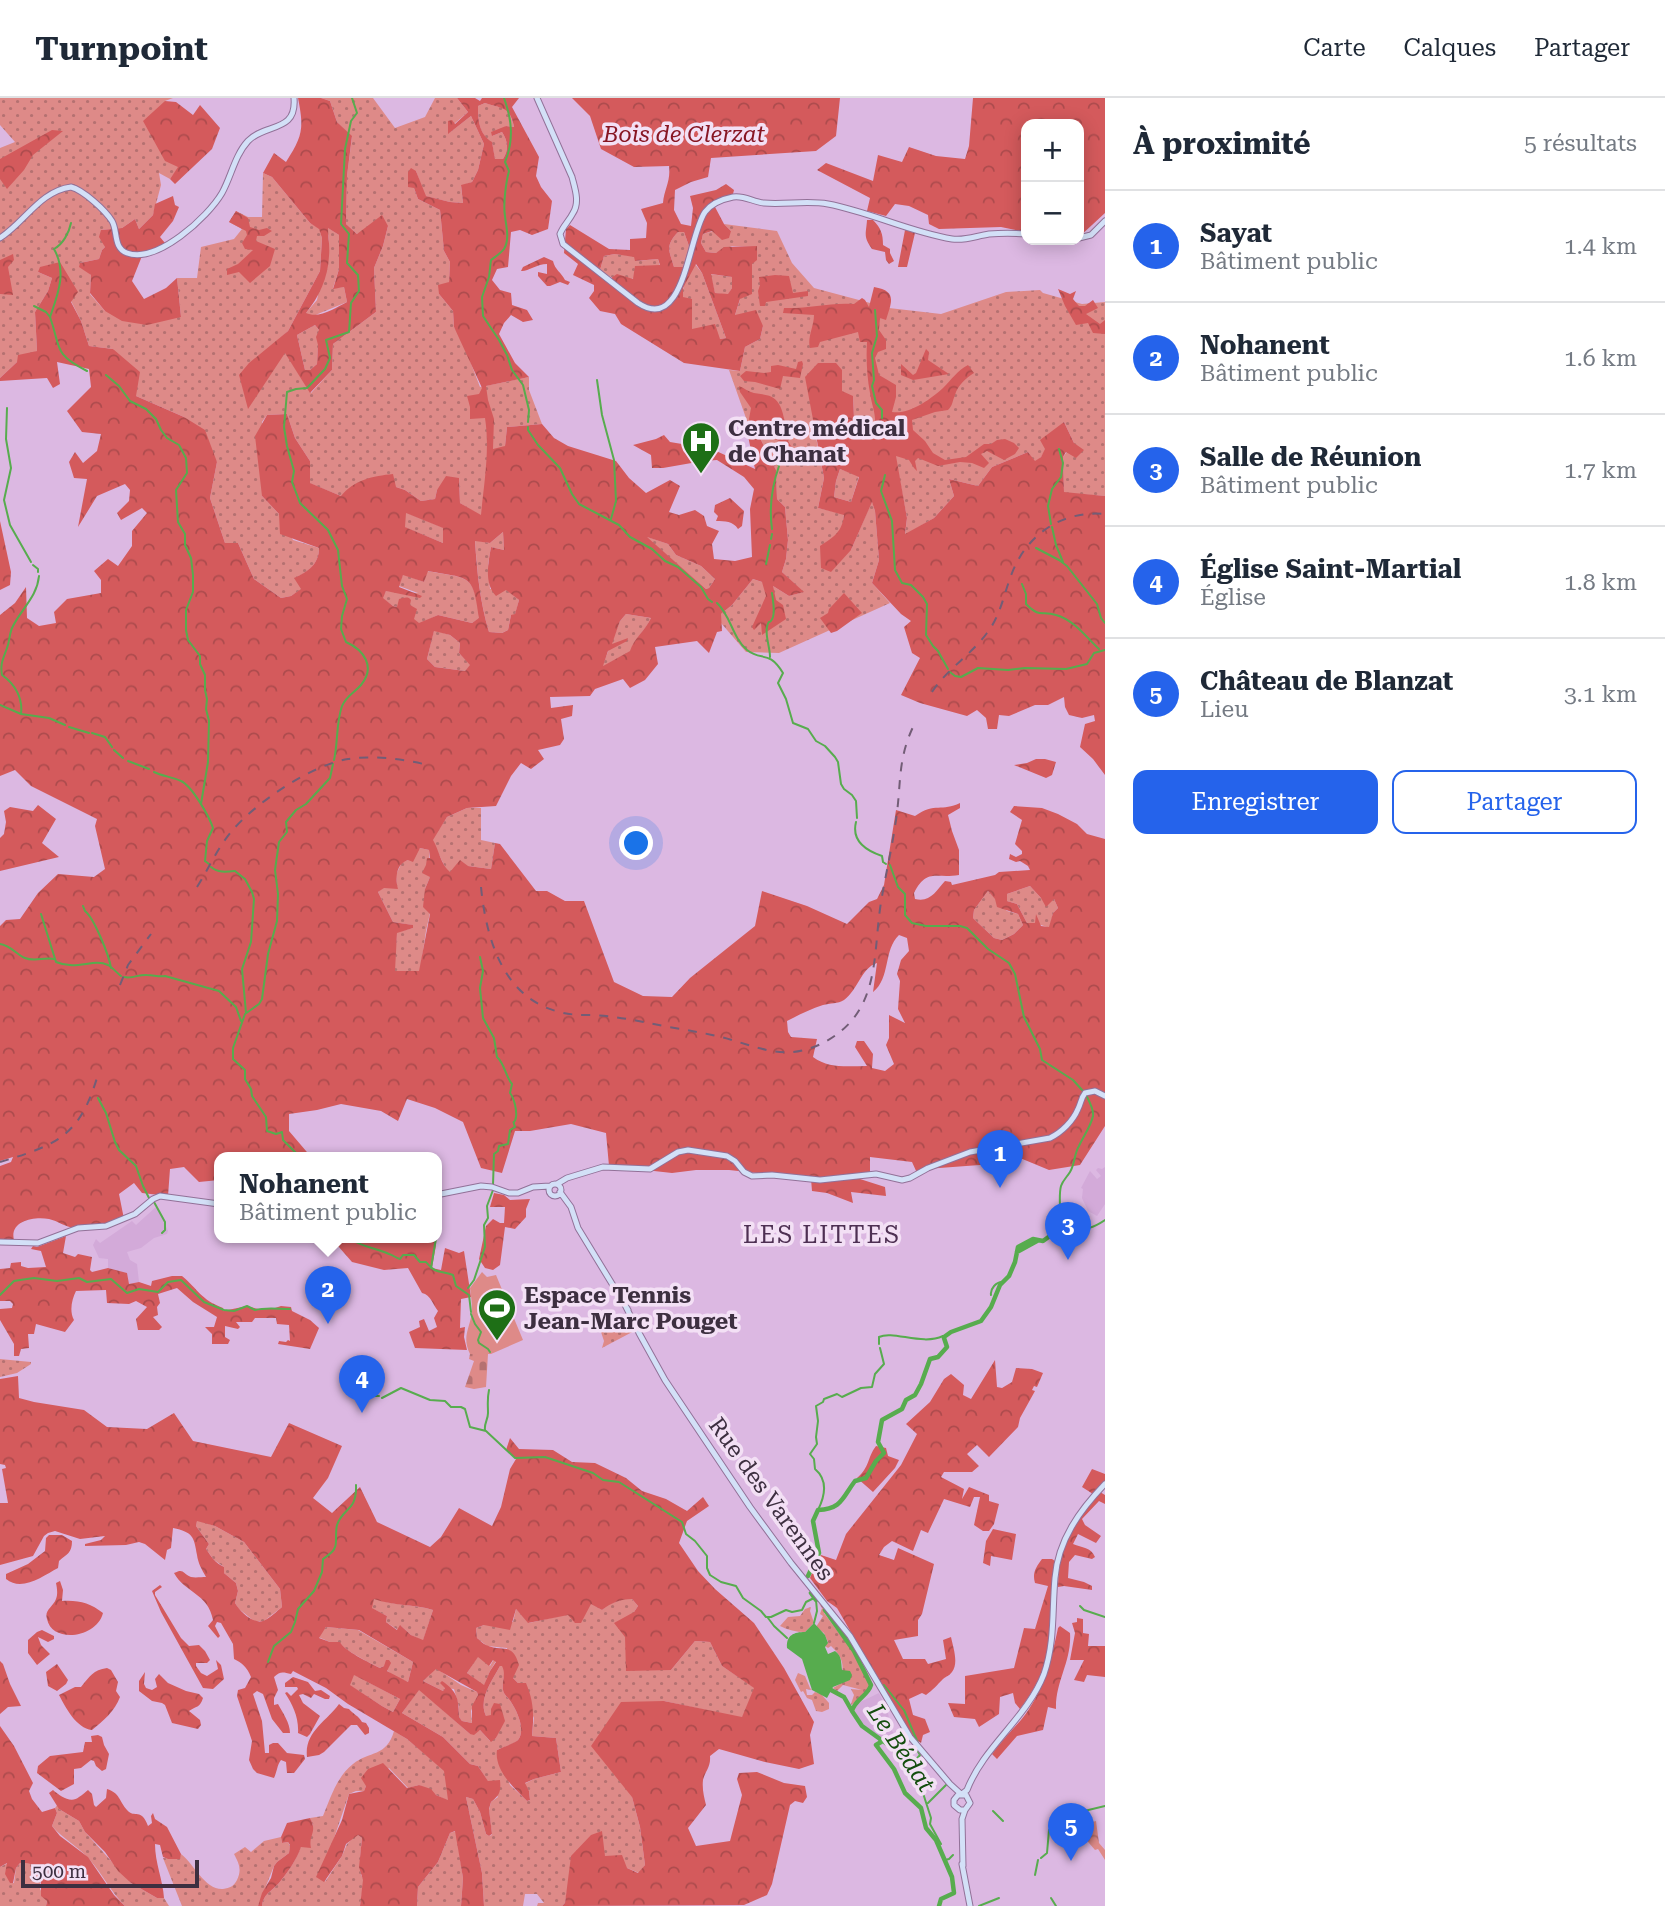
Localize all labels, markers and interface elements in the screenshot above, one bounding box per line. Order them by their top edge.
text: Turnpoint [35,29,208,68]
text: Carte [1303,34,1366,62]
text: Calques [1404,34,1496,62]
text: Partager [1534,34,1630,62]
map controls [1021,119,1084,245]
button: + [1021,119,1084,182]
park label: Bois de Clerzat [602,121,766,148]
text: À proximité [1133,126,1311,161]
text: 5 résultats [1524,130,1637,157]
button: − [1021,182,1084,245]
text: Sayat [1200,218,1272,248]
text: 1 [1150,233,1162,260]
text: 1.4 km [1564,233,1637,260]
text: Bâtiment public [1200,248,1378,275]
text: Nohanent [1200,330,1330,360]
text: 2 [1150,345,1162,372]
text: 1.6 km [1564,345,1637,372]
text: Bâtiment public [1200,360,1378,387]
place label: Centre médical de Chanat [728,415,906,468]
hospital icon: Centre médical de Chanat [680,420,722,475]
text: Salle de Réunion [1200,442,1421,472]
text: 3 [1150,457,1162,484]
text: 1.7 km [1564,457,1637,484]
text: Bâtiment public [1200,472,1378,499]
text: Église Saint-Martial [1200,554,1461,584]
text: 4 [1150,569,1162,596]
text: 1.8 km [1564,569,1637,596]
text: Église [1200,584,1266,611]
text: Château de Blanzat [1200,666,1453,696]
text: 5 [1150,681,1162,708]
text: 3.1 km [1564,681,1637,708]
text: Lieu [1200,696,1249,723]
button: Enregistrer [1133,770,1378,834]
button: Partager [1392,770,1637,834]
your location [619,826,653,860]
pin: 1 [977,1130,1023,1188]
popup [214,1152,442,1243]
text: Nohanent [239,1169,369,1199]
text: Bâtiment public [239,1199,417,1226]
pin: 3 [1045,1202,1091,1260]
district label: LES LITTES [743,1221,901,1249]
pin: 2 [305,1266,351,1324]
place label: Espace Tennis Jean-Marc Pouget [524,1282,738,1335]
sports icon: Espace Tennis Jean-Marc Pouget [476,1287,518,1342]
pin: 4 [339,1355,385,1413]
street label: Rue des Varennes [703,1412,839,1586]
water label: Le Bédat [861,1698,941,1797]
pin: 5 [1048,1803,1094,1861]
scale bar [21,1857,200,1889]
text: 500 m [32,1860,86,1883]

